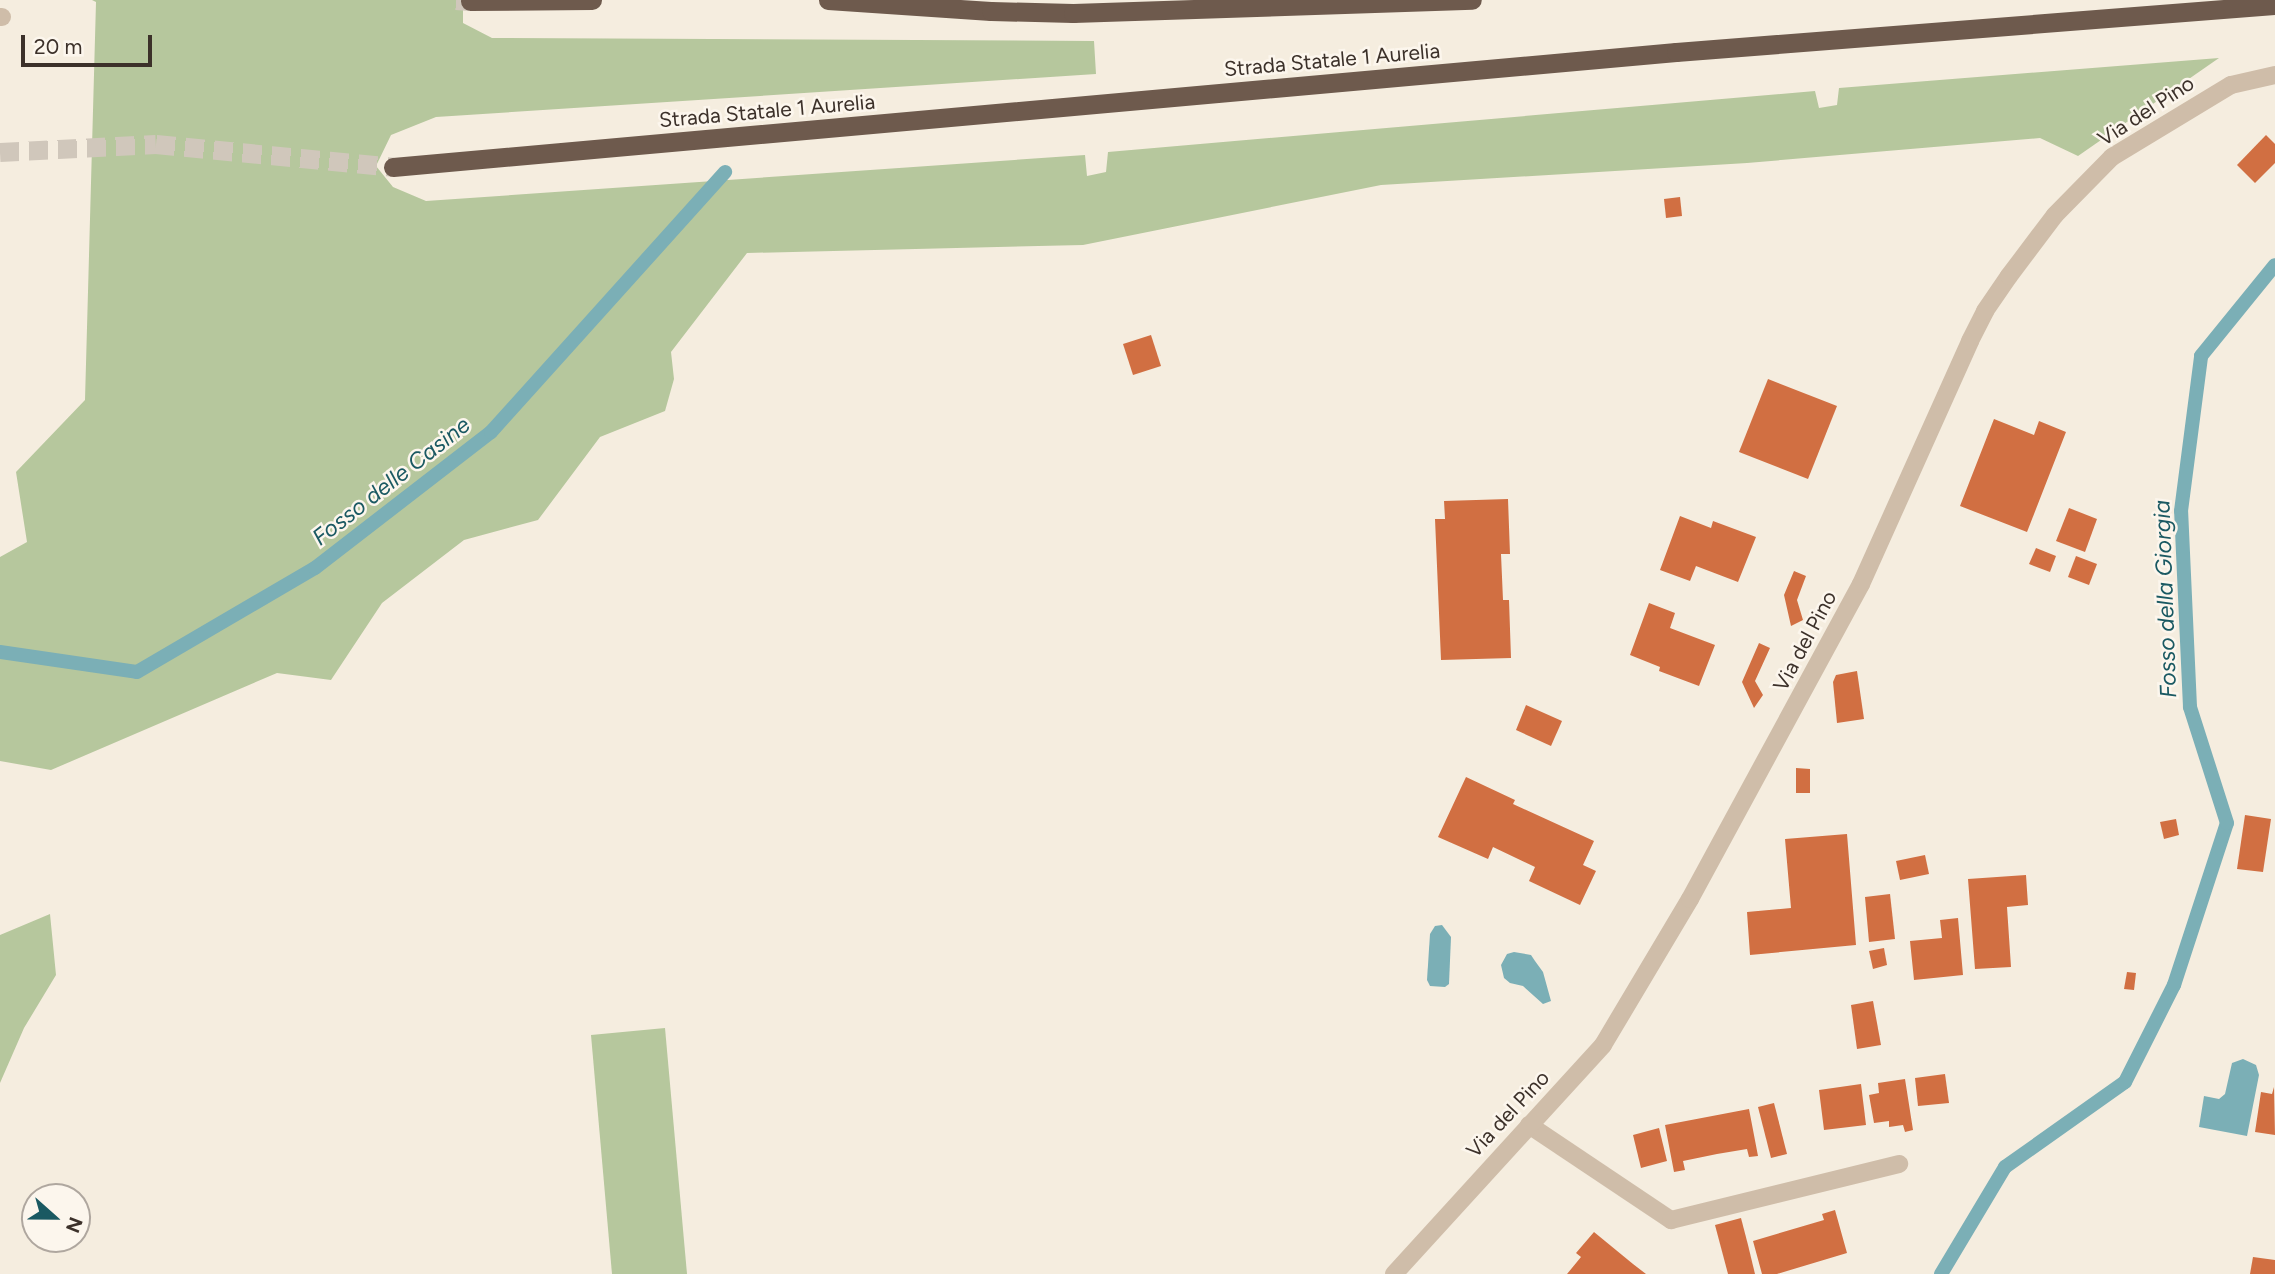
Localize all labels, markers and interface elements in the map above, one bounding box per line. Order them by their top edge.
scale bar [24,21,156,65]
text: 20 m [34,34,82,59]
street label: Strada Statale 1 Aurelia [1223,38,1441,82]
street label: Via del Pino [2093,71,2199,151]
street label: Strada Statale 1 Aurelia [658,89,876,133]
water label: Fosso delle Casine [307,411,475,551]
water label: Fosso della Giorgia [2148,499,2182,699]
street label: Via del Pino [1768,587,1842,695]
street label: Via del Pino [1461,1065,1555,1163]
north arrow [21,1183,91,1253]
text: N [61,1214,88,1236]

